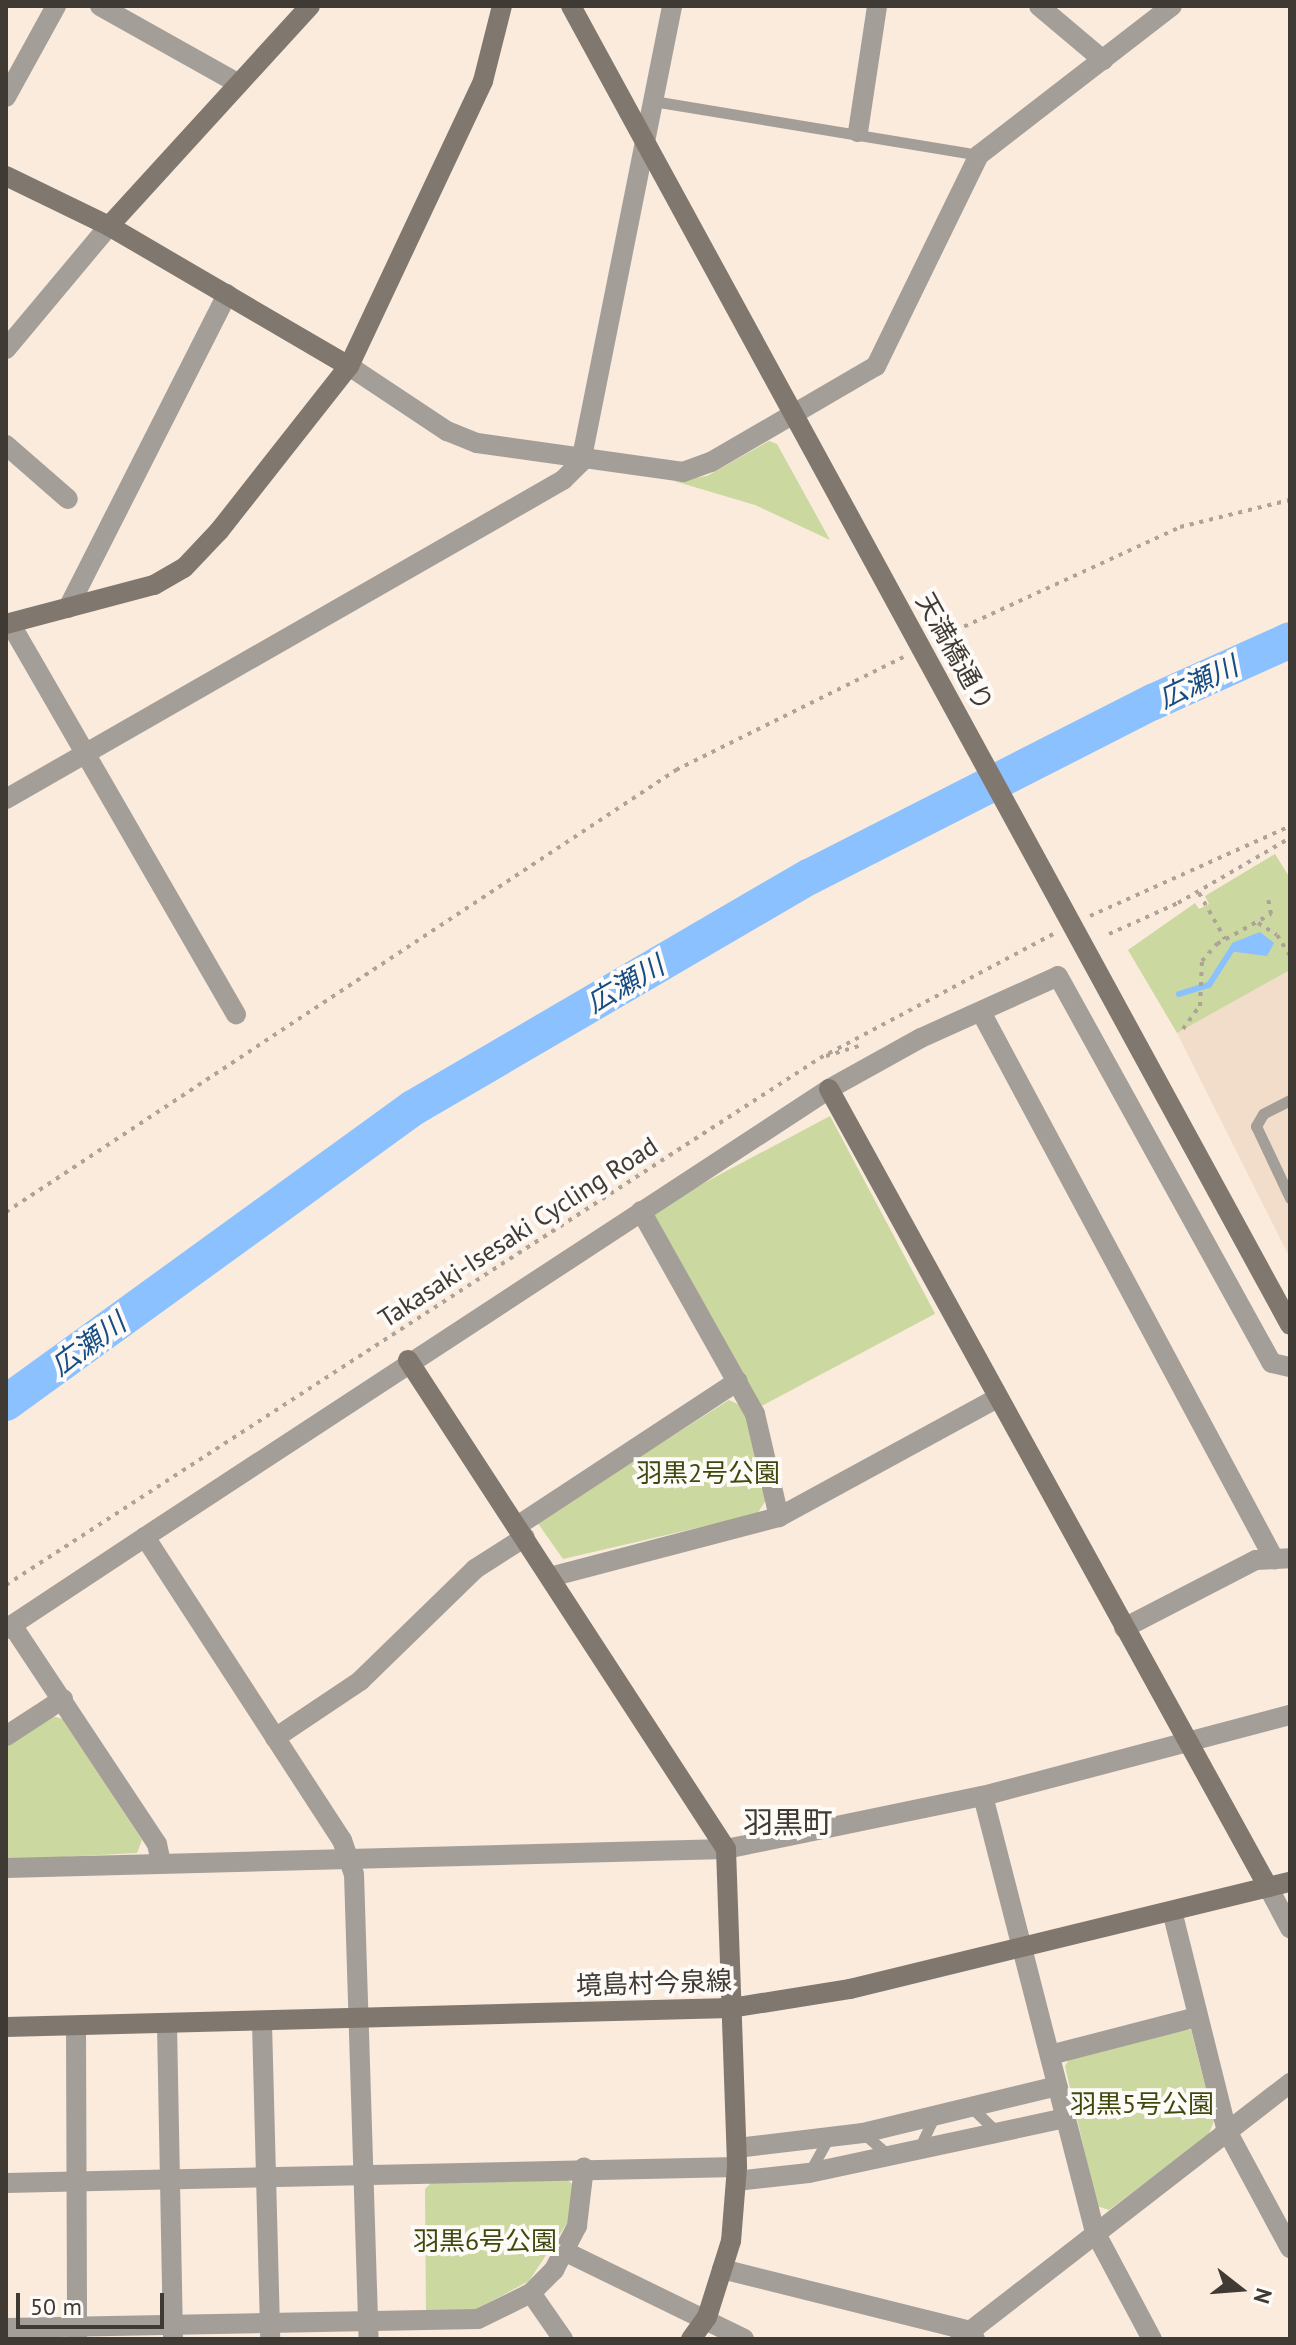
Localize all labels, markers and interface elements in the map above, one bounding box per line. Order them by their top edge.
street label: 天満橋通り [910,588,1000,716]
water label: 広瀬川 [1153,649,1243,715]
water label: 広瀬川 [580,948,670,1020]
street label: Takasaki-Isesaki Cycling Road [373,1130,663,1334]
water label: 広瀬川 [44,1306,132,1382]
park label: 羽黒2号公園 [636,1457,780,1489]
district label: 羽黒町 [743,1804,833,1840]
street label: 境島村今泉線 [576,1965,732,2001]
park label: 羽黒5号公園 [1070,2088,1214,2120]
park label: 羽黒6号公園 [413,2225,557,2257]
north arrow [1200,2249,1280,2329]
scale bar [20,2277,168,2327]
text: N [1247,2285,1278,2307]
text: 50 m [30,2291,82,2322]

